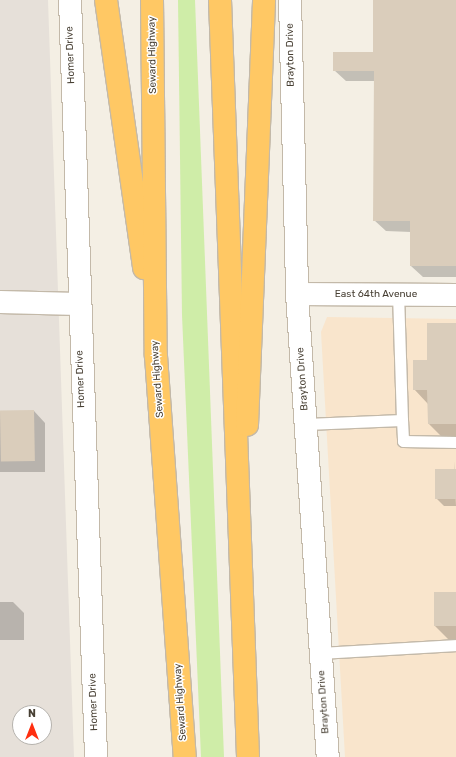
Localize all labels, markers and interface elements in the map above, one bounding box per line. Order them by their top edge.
street label: Seward Highway [146,16,160,94]
street label: Brayton Drive [284,23,298,87]
street label: Homer Drive [64,26,78,84]
street label: East 64th Avenue [335,289,417,301]
street label: Seward Highway [149,340,167,418]
street label: Brayton Drive [295,347,311,411]
street label: Homer Drive [74,350,88,408]
street label: Seward Highway [172,663,190,741]
street label: Brayton Drive [316,670,332,734]
street label: Homer Drive [87,673,101,731]
north arrow [12,705,52,745]
text: N [28,707,36,720]

